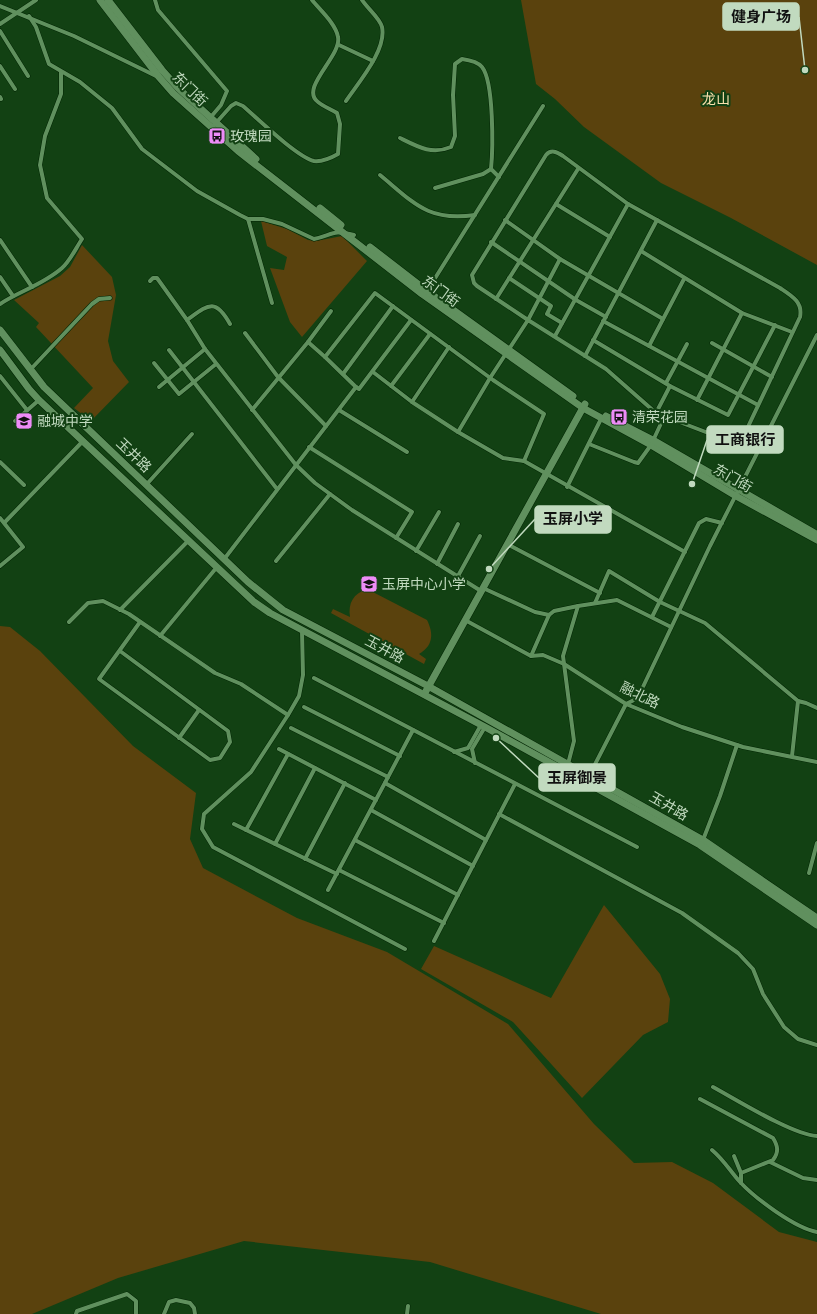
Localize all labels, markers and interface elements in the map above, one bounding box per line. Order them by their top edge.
callout: 健身广场 [723,3,799,30]
text: 健身广场 [731,8,791,25]
street label: 东门街 [169,69,211,109]
park label: 龙山 [702,91,730,107]
bus stop icon: 玫瑰园 [207,126,227,146]
place label: 玫瑰园 [230,128,272,144]
street label: 东门街 [419,272,463,310]
bus stop icon: 清荣花园 [609,407,629,427]
place label: 清荣花园 [632,409,688,425]
school or university icon: 融城中学 [14,411,34,431]
place label: 融城中学 [37,413,93,429]
callout: 工商银行 [707,426,783,453]
text: 工商银行 [715,431,775,448]
street label: 玉井路 [113,435,155,475]
street label: 东门街 [711,461,755,495]
callout: 玉屏小学 [535,506,611,533]
text: 玉屏小学 [543,510,603,527]
school or university icon: 玉屏中心小学 [359,574,379,594]
place label: 玉屏中心小学 [382,576,466,592]
street label: 玉井路 [363,632,407,666]
street label: 融北路 [618,679,662,711]
callout: 玉屏御景 [539,764,615,791]
text: 玉屏御景 [547,769,607,786]
street label: 玉井路 [647,789,691,823]

